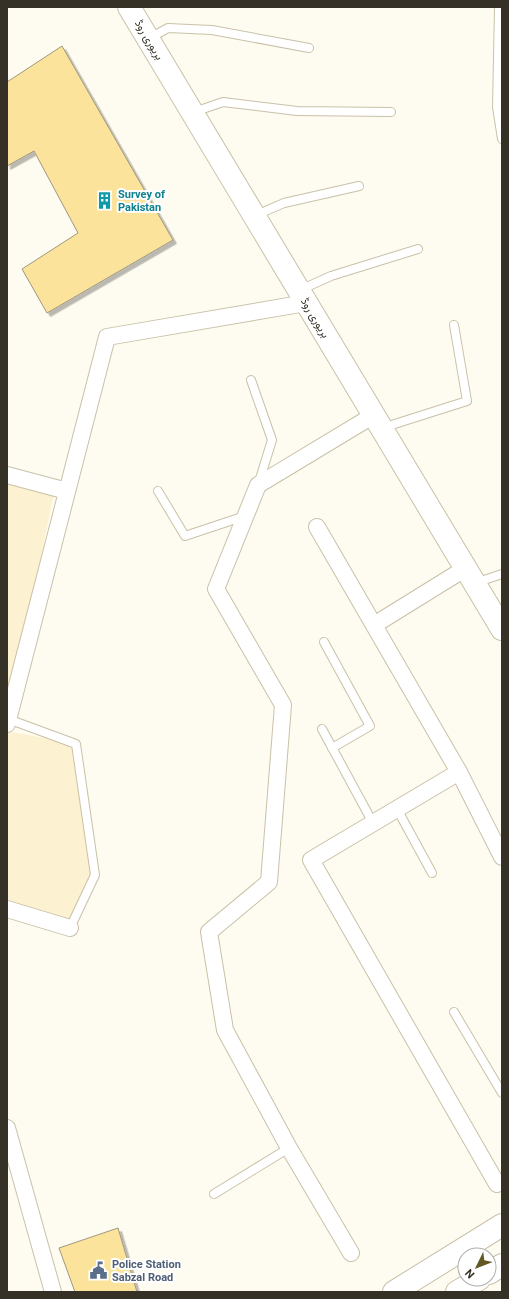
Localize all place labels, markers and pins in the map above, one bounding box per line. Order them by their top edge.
place label: Survey of Pakistan [118,188,165,214]
building icon: Survey of Pakistan [95,190,115,210]
place label: Police Station Sabzal Road [112,1258,181,1284]
public building icon: Police Station Sabzal Road [89,1260,109,1280]

